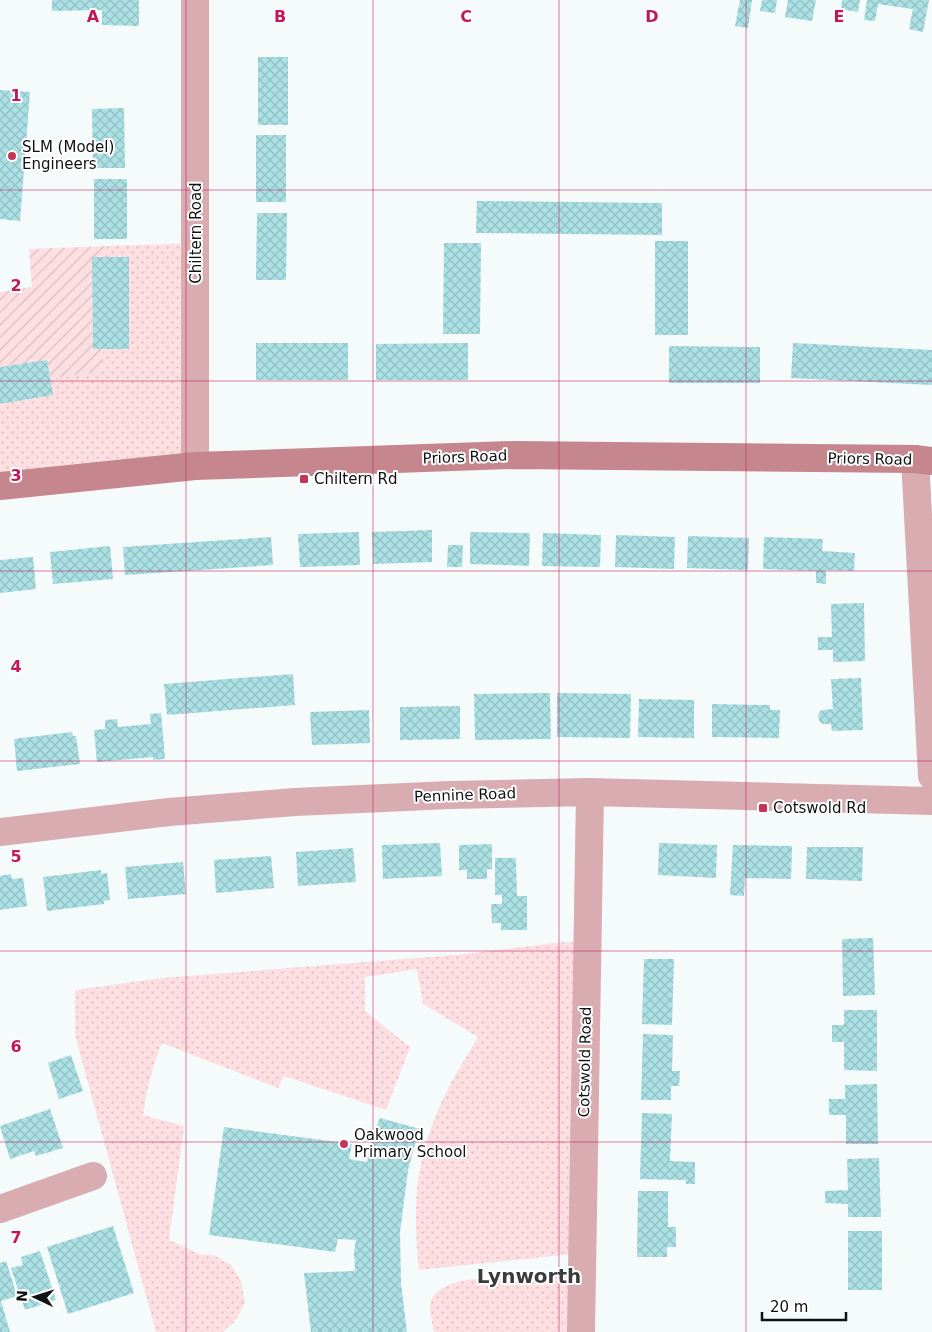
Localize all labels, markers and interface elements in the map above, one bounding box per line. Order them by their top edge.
text: A [87,7,100,26]
text: B [274,7,286,26]
text: C [460,7,472,26]
text: D [645,7,659,26]
text: E [834,7,844,26]
text: 1 [10,86,22,105]
place label: SLM (Model) Engineers [22,138,114,173]
marker: SLM (Model) Engineers [6,150,18,162]
street label: Chiltern Road [187,182,205,284]
text: 2 [10,276,22,295]
street label: Priors Road [422,447,508,467]
street label: Priors Road [828,449,912,469]
text: 3 [10,466,22,485]
place label: Chiltern Rd [314,470,398,488]
marker: Chiltern Rd [298,473,310,485]
text: 4 [10,657,22,676]
street label: Pennine Road [414,784,516,806]
place label: Cotswold Rd [773,799,866,817]
marker: Cotswold Rd [757,802,769,814]
text: 5 [10,847,22,866]
street label: Cotswold Road [575,1006,595,1118]
text: 6 [10,1037,22,1056]
place label: Oakwood Primary School [354,1126,467,1161]
marker: Oakwood Primary School [338,1138,350,1150]
text: 7 [10,1228,22,1247]
district label: Lynworth [477,1264,581,1288]
north arrow [10,1272,60,1322]
text: N [14,1290,30,1302]
scale bar [762,1290,846,1322]
text: 20 m [770,1298,808,1316]

